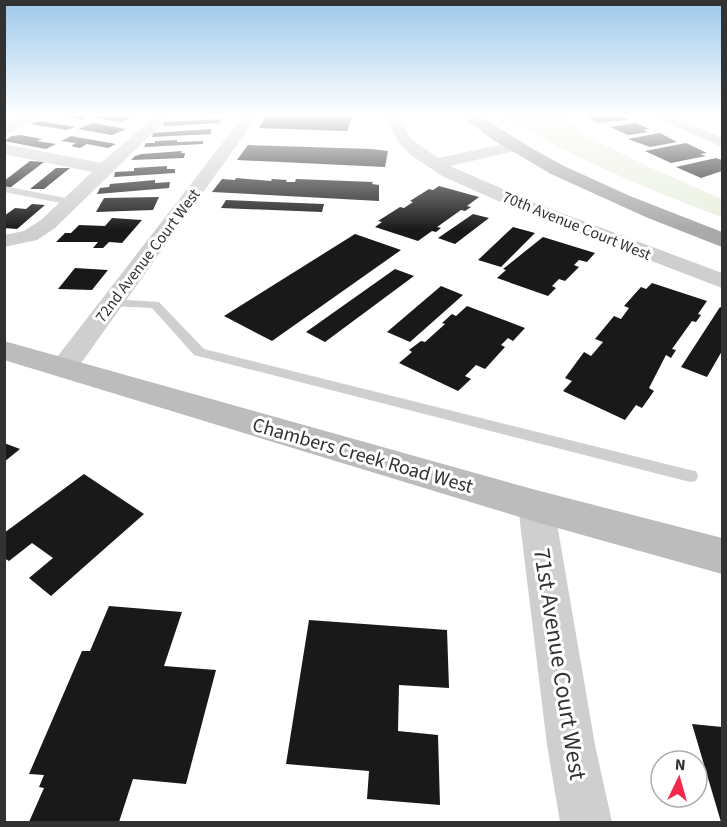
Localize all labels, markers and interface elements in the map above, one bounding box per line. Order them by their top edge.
street label: 72nd Avenue Court West [90,184,206,327]
street label: 70th Avenue Court West [499,186,655,266]
street label: Chambers Creek Road West [249,411,477,501]
street label: 71st Avenue Court West [524,545,595,783]
north arrow [649,749,709,809]
text: N [674,754,686,776]

